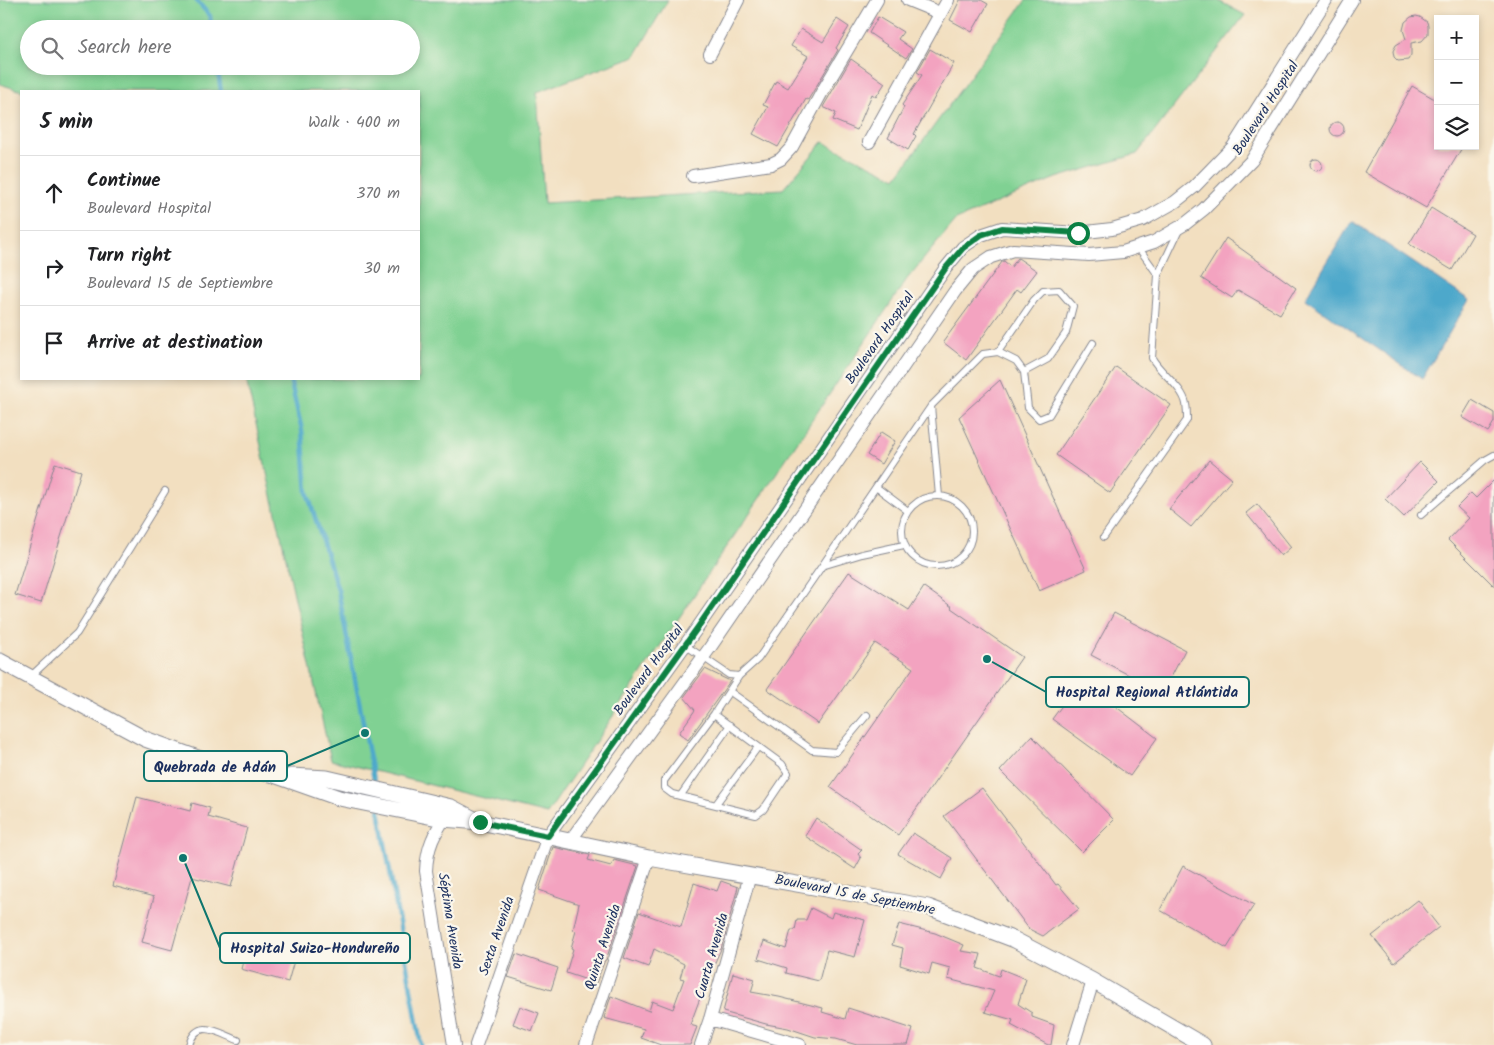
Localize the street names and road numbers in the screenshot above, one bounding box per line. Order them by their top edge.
street label: Boulevard Hospital [1227,56,1305,160]
street label: Boulevard Hospital [840,287,920,389]
street label: Boulevard Hospital [608,619,690,720]
street label: Boulevard 15 de Septiembre [773,869,938,921]
street label: Séptima Avenida [432,871,468,971]
street label: Sexta Avenida [473,893,521,979]
street label: Quinta Avenida [579,901,627,993]
street label: Cuarta Avenida [689,910,735,1002]

